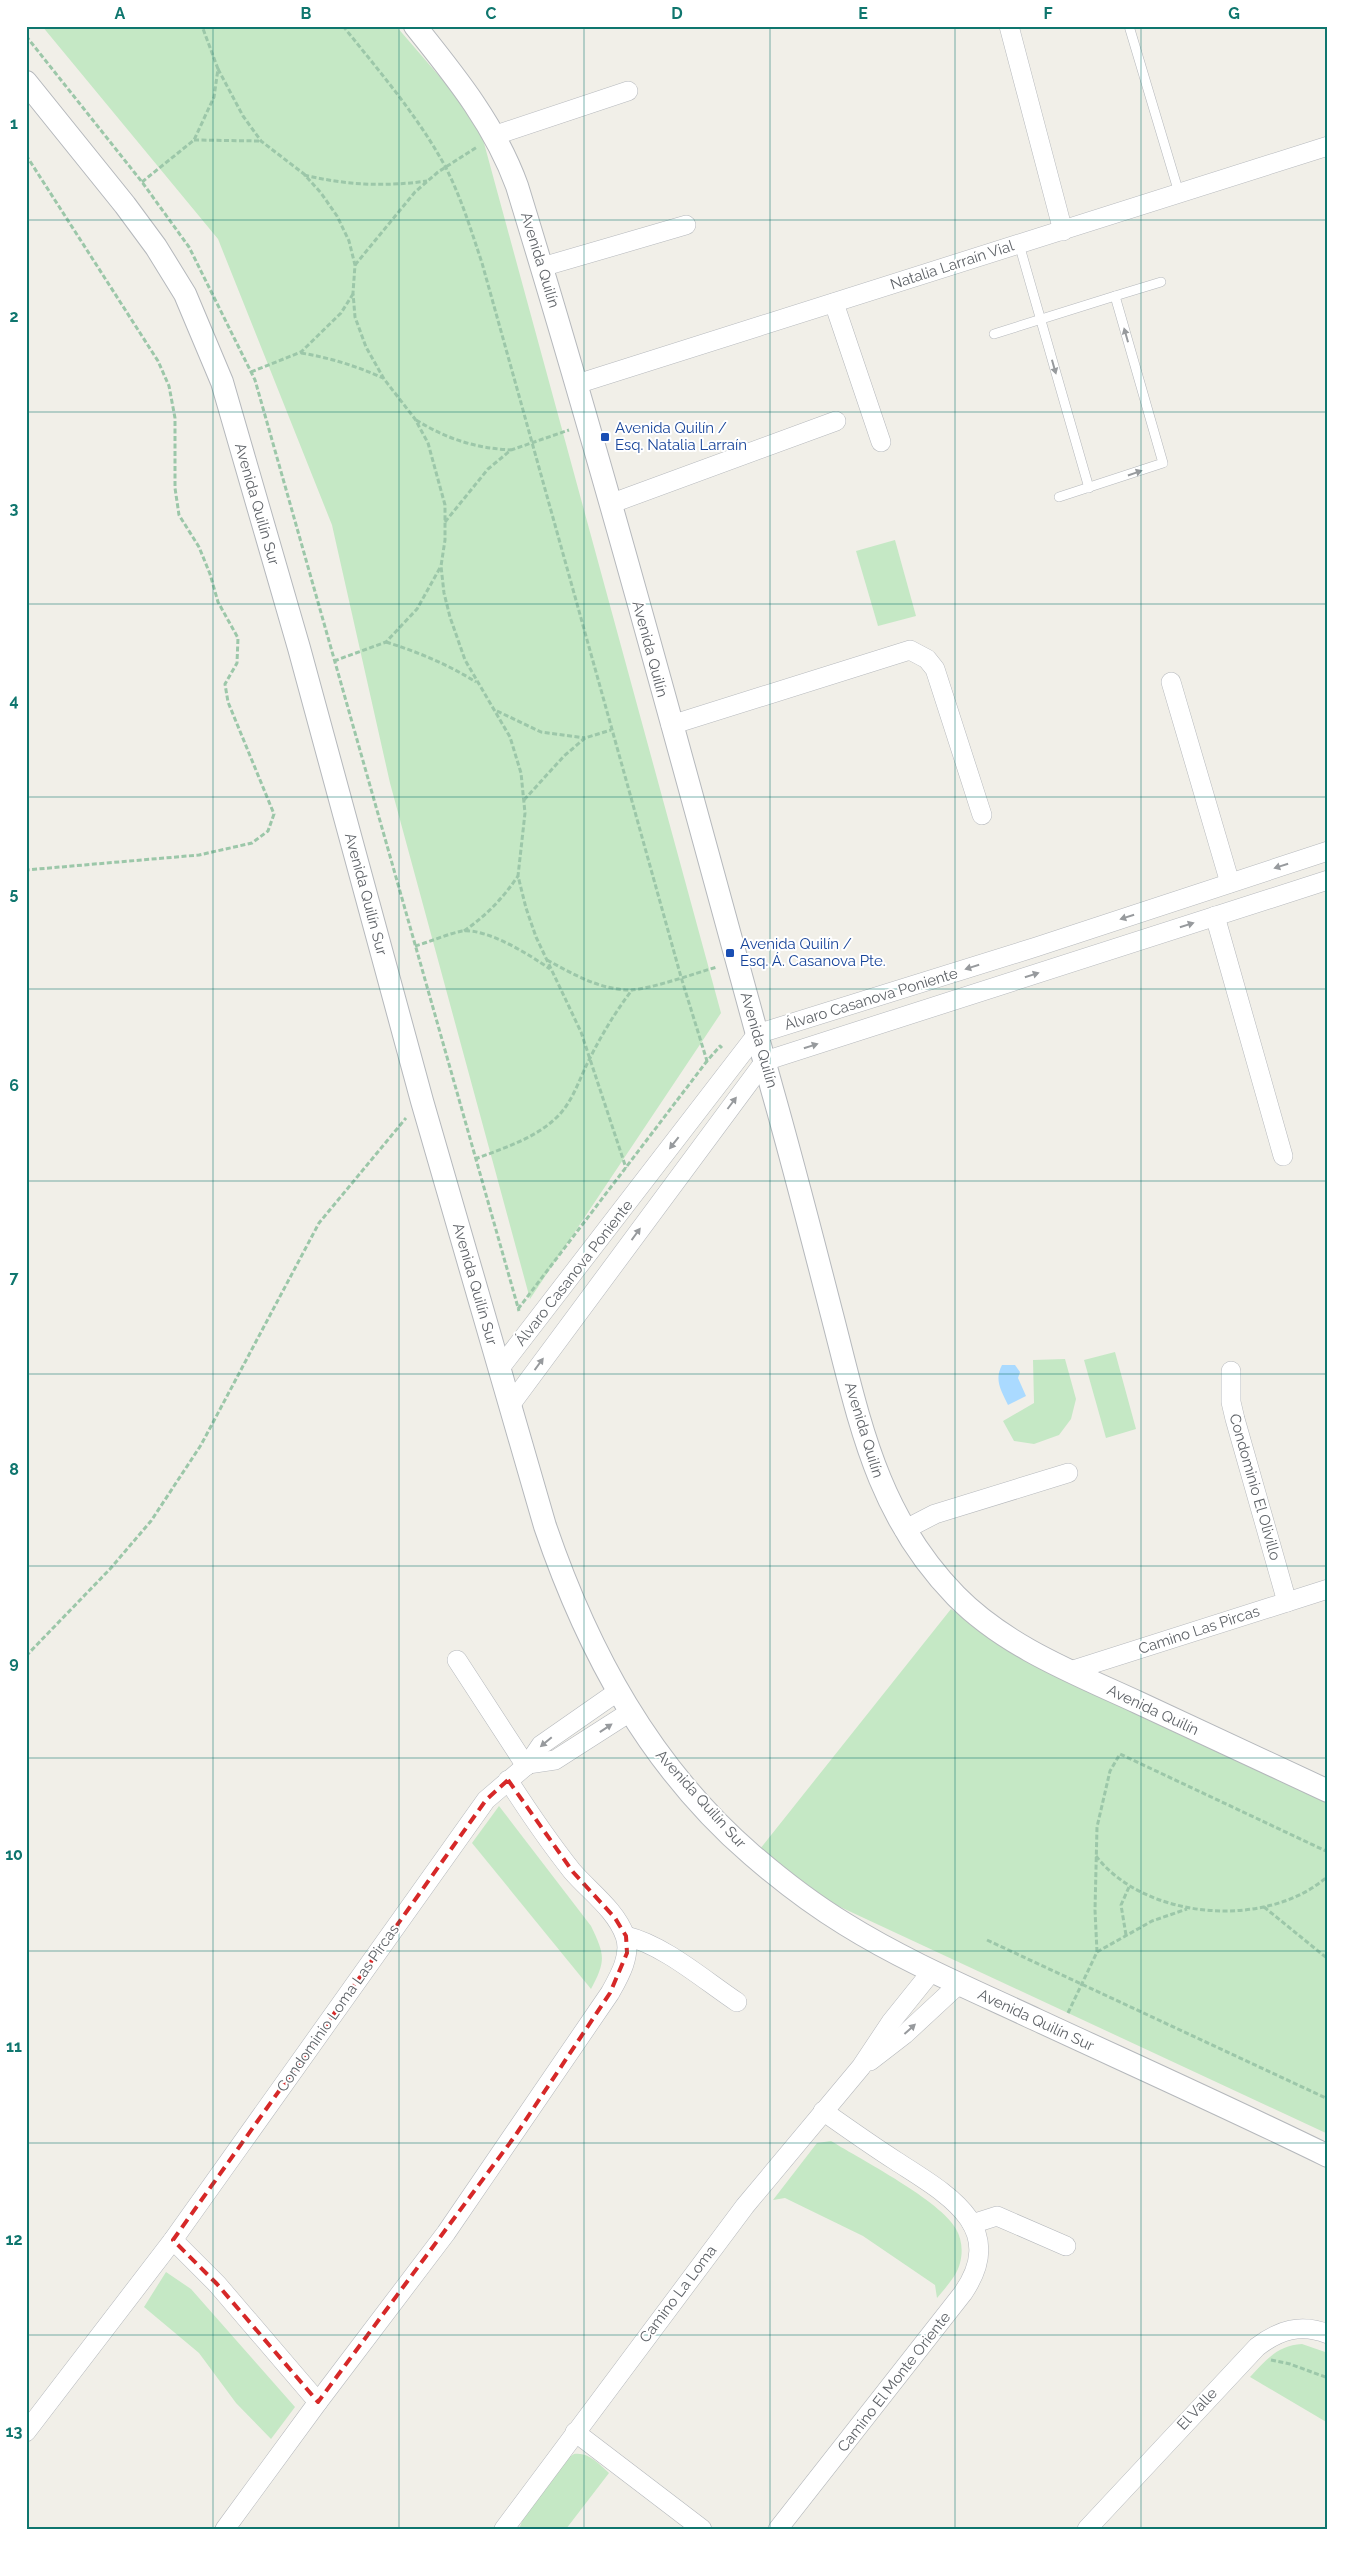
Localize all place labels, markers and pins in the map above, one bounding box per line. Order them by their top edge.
place label: Avenida Quilín / Esq. Natalia Larraín [615,419,747,454]
marker: Avenida Quilín / Esq. Natalia Larraín [599,431,611,443]
place label: Avenida Quilín / Esq. Á. Casanova Pte. [740,935,886,970]
marker: Avenida Quilín / Esq. Á. Casanova Pte. [724,947,736,959]

